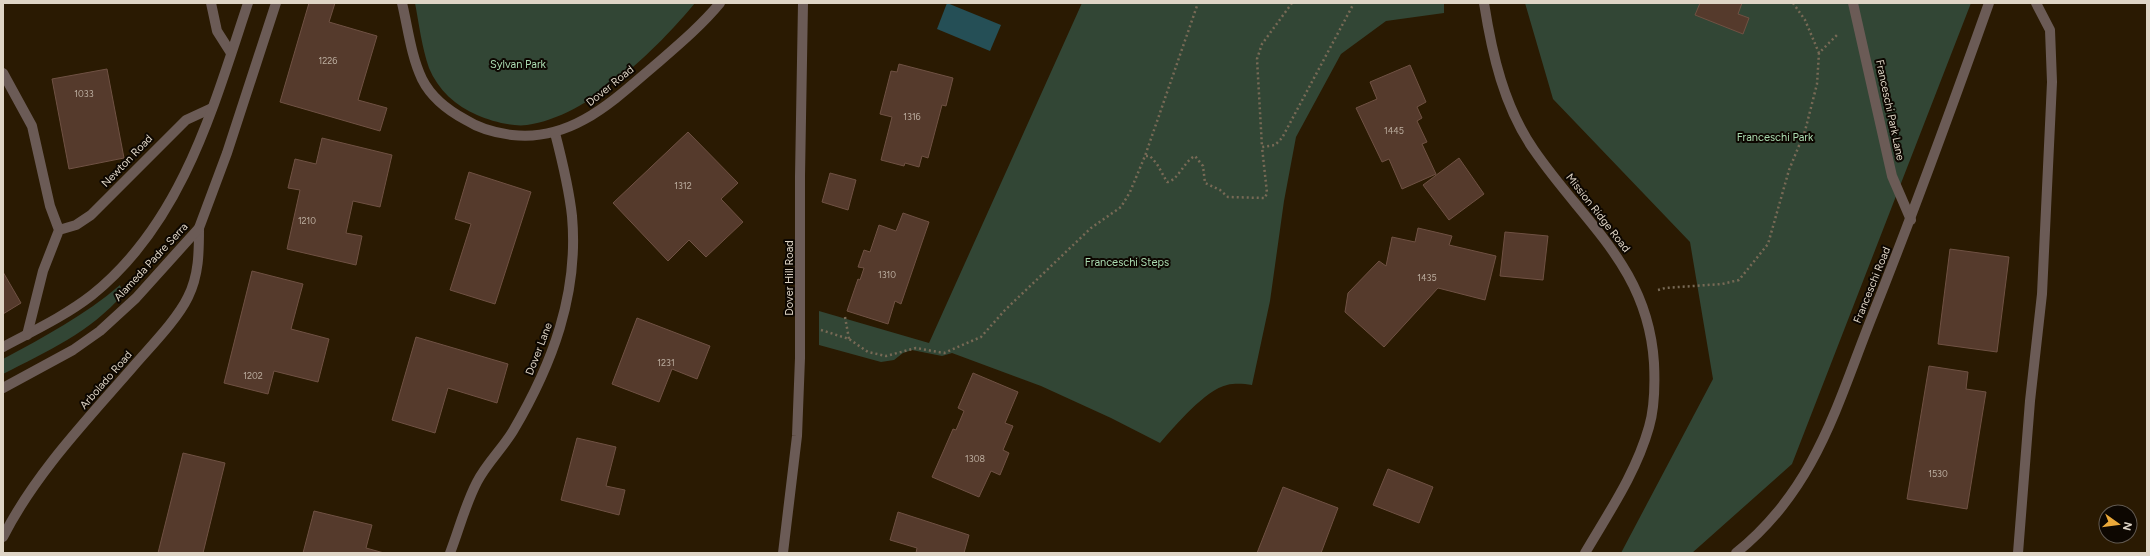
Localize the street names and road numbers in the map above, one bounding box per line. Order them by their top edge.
street label: Franceschi Park Lane [1873,58,1907,162]
street label: Dover Road [584,63,636,109]
street label: Newton Road [99,132,155,190]
street label: Mission Ridge Road [1563,171,1633,255]
street label: Alameda Padre Serra [111,220,191,304]
street label: Dover Hill Road [783,240,796,316]
street label: Franceschi Road [1851,245,1893,325]
street label: Dover Lane [523,321,555,377]
street label: Arbolado Road [77,348,135,412]

